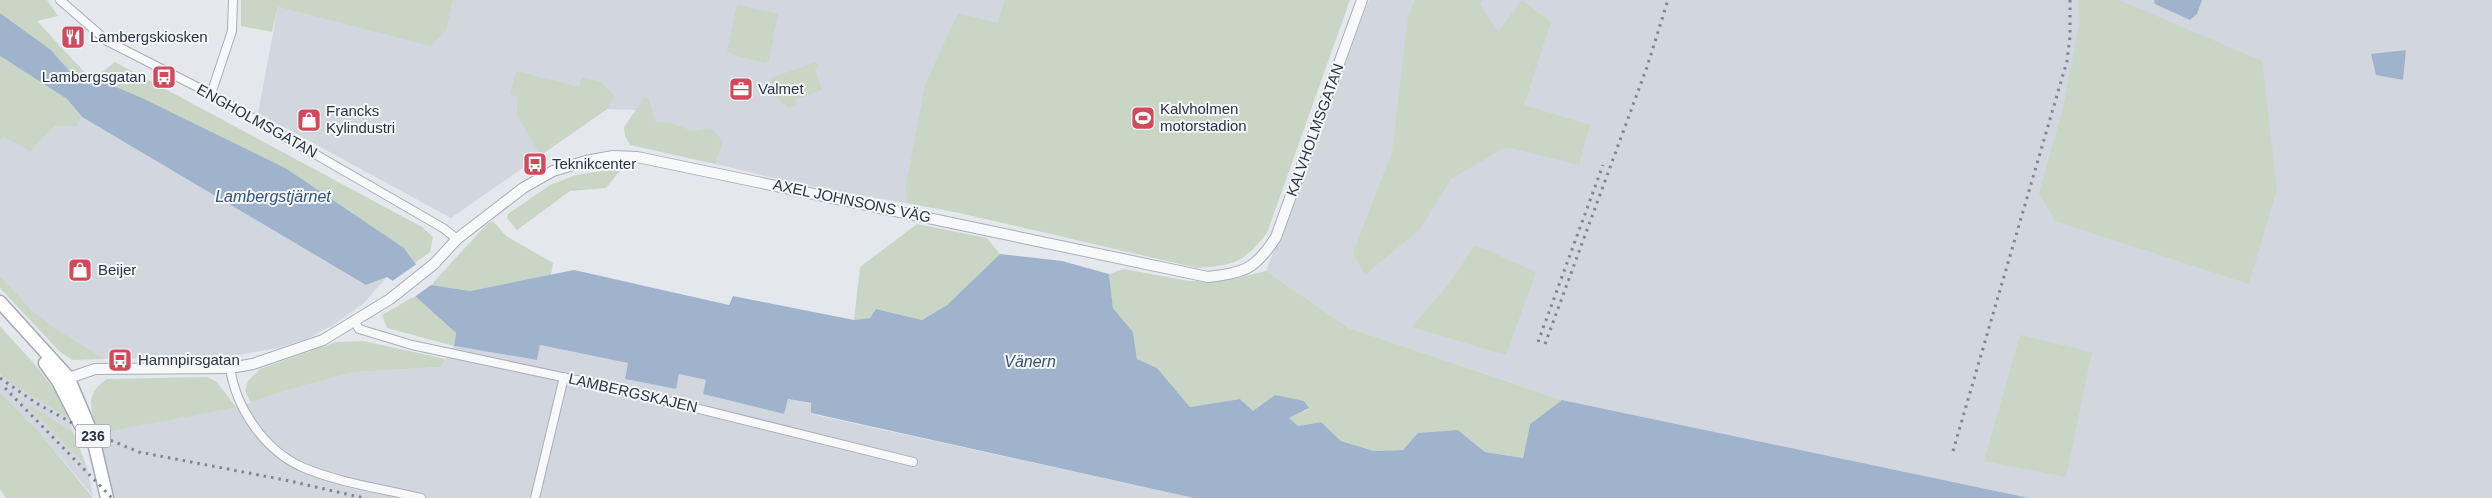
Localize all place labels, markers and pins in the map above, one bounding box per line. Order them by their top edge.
restaurant icon: Lambergskiosken [60,24,86,50]
place label: Lambergskiosken [90,28,208,45]
bus stop icon: Lambergsgatan [151,64,177,90]
place label: Lambergsgatan [42,68,146,85]
office icon: Valmet [728,76,754,102]
place label: Valmet [758,80,804,97]
place label: Kalvholmen motorstadion [1160,100,1247,134]
place label: Francks Kylindustri [326,102,395,136]
sports icon: Kalvholmen motorstadion [1130,105,1156,131]
shop icon: Francks Kylindustri [296,107,322,133]
bus stop icon: Teknikcenter [522,151,548,177]
place label: Teknikcenter [552,155,636,172]
shop icon: Beijer [67,257,93,283]
place label: Beijer [98,261,136,278]
bus stop icon: Hamnpirsgatan [107,347,133,373]
place label: Hamnpirsgatan [138,351,240,368]

